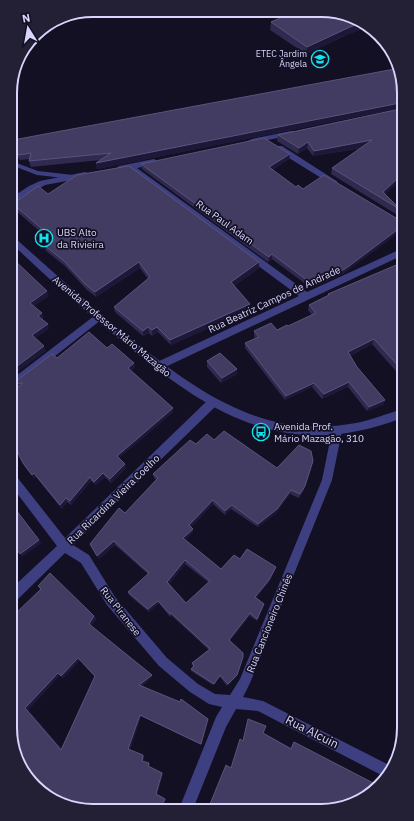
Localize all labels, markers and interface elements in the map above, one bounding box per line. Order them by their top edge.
north arrow [8,8,48,48]
text: N [21,11,31,26]
place label: ETEC Jardim Ângela [256,48,307,69]
school or university icon: ETEC Jardim Ângela [310,49,330,69]
street label: Rua Paul Adam [193,197,256,248]
place label: UBS Alto da Rivieira [57,226,104,251]
hospital icon: UBS Alto da Rivieira [34,228,54,248]
street label: Rua Beatriz Campos de Andrade [206,263,343,336]
street label: Avenida Professor Mário Mazagão [50,273,174,380]
place label: Avenida Prof. Mário Mazagão, 310 [274,420,364,445]
bus stop icon: Avenida Prof. Mário Mazagão, 310 [251,422,271,442]
street label: Rua Ricardina Vieira Coelho [64,451,163,547]
street label: Rua Cancioneiro Chinês [244,572,295,675]
street label: Rua Piranese [97,584,144,639]
street label: Rua Alcuin [283,712,341,751]

